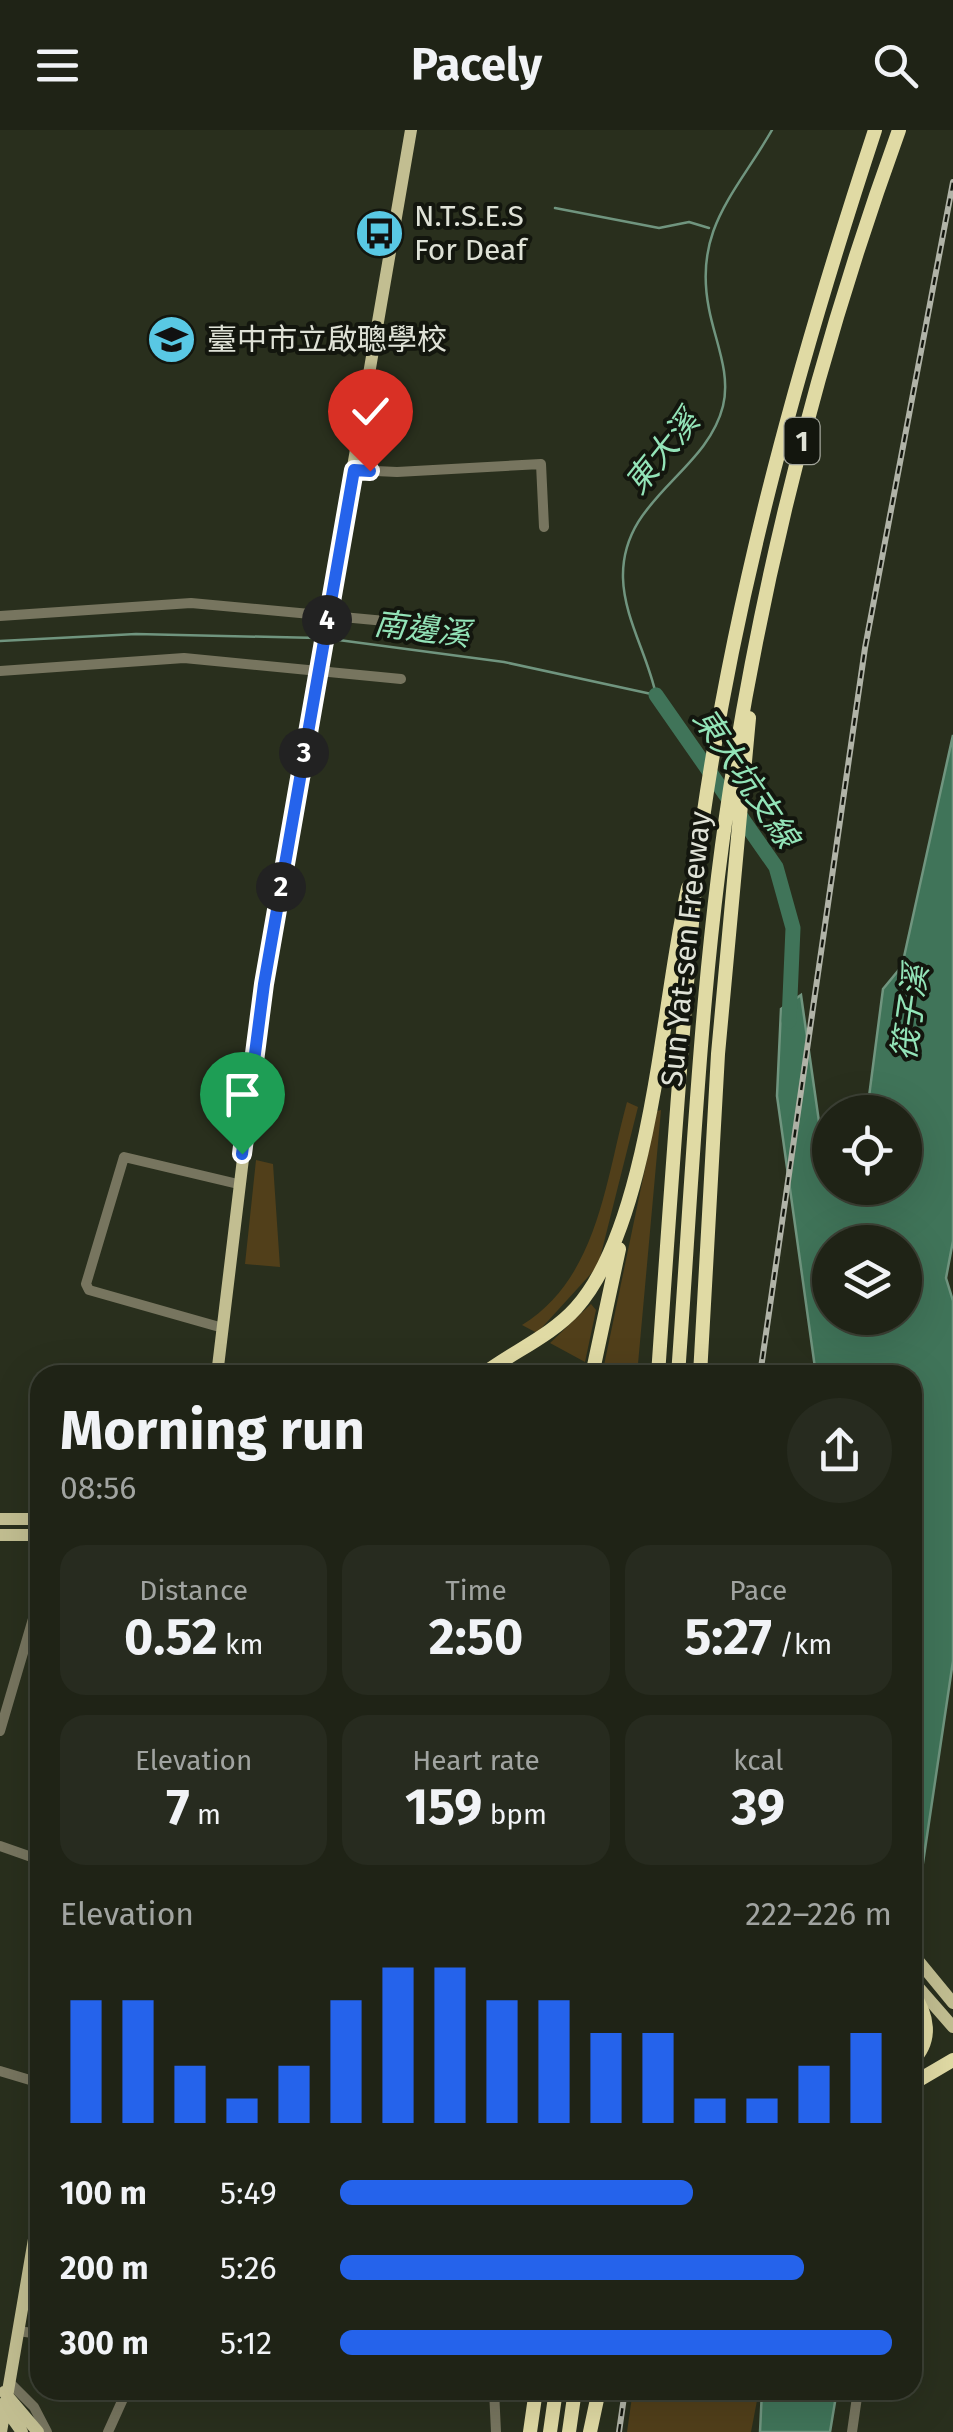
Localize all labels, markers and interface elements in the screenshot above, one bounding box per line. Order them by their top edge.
icon: menu [30,38,85,93]
text: Pacely [411,38,542,92]
icon: search [868,38,923,93]
place label: N.T.S.E.S For Deaf [414,198,528,268]
bus stop icon: N.T.S.E.S For Deaf [353,207,405,259]
school or university icon: 臺中市立啟聰學校 [146,314,198,366]
place label: 臺中市立啟聰學校 [207,322,447,358]
pin [328,369,413,472]
icon: check [343,384,398,439]
water label: 東大溪 [617,400,709,501]
road number: 1 [784,418,820,464]
pin: 4 [302,595,352,645]
text: 4 [319,603,335,636]
water label: 南邊溪 [372,604,476,654]
water label: 東大坑支線 [686,701,808,857]
pin: 3 [279,728,329,778]
text: 3 [297,736,311,769]
street label: Sun Yat-sen Freeway [654,810,718,1088]
pin: 2 [256,862,306,912]
text: 2 [274,870,288,903]
water label: 筏子溪 [885,959,936,1063]
pin [200,1052,285,1155]
icon: arrive [215,1067,270,1122]
map controls [812,1095,922,1335]
button: locate [812,1095,922,1205]
button: layers [812,1225,922,1335]
text: Morning run [60,1398,365,1464]
button: share [787,1398,892,1503]
text: 08:56 [60,1469,136,1507]
text: Distance [139,1574,248,1607]
text: Time [445,1574,507,1607]
text: Pace [729,1574,787,1607]
text: 0.52 [124,1607,218,1667]
text: 2:50 [429,1607,523,1667]
text: 5:27 [684,1607,772,1667]
text: km [218,1628,263,1661]
text: /km [772,1628,832,1661]
text: Elevation [135,1744,252,1777]
text: Heart rate [412,1744,540,1777]
text: kcal [733,1744,784,1777]
text: 7 [166,1777,190,1837]
text: 159 [405,1777,482,1837]
text: 39 [732,1777,785,1837]
text: m [190,1798,221,1831]
text: bpm [482,1798,547,1831]
text: Elevation [60,1895,194,1933]
text: 222–226 m [745,1895,892,1933]
text: 100 m [60,2174,147,2212]
text: 5:49 [220,2174,277,2212]
text: 200 m [60,2249,149,2287]
text: 5:26 [220,2249,277,2287]
text: 300 m [60,2324,149,2362]
text: 5:12 [220,2324,272,2362]

